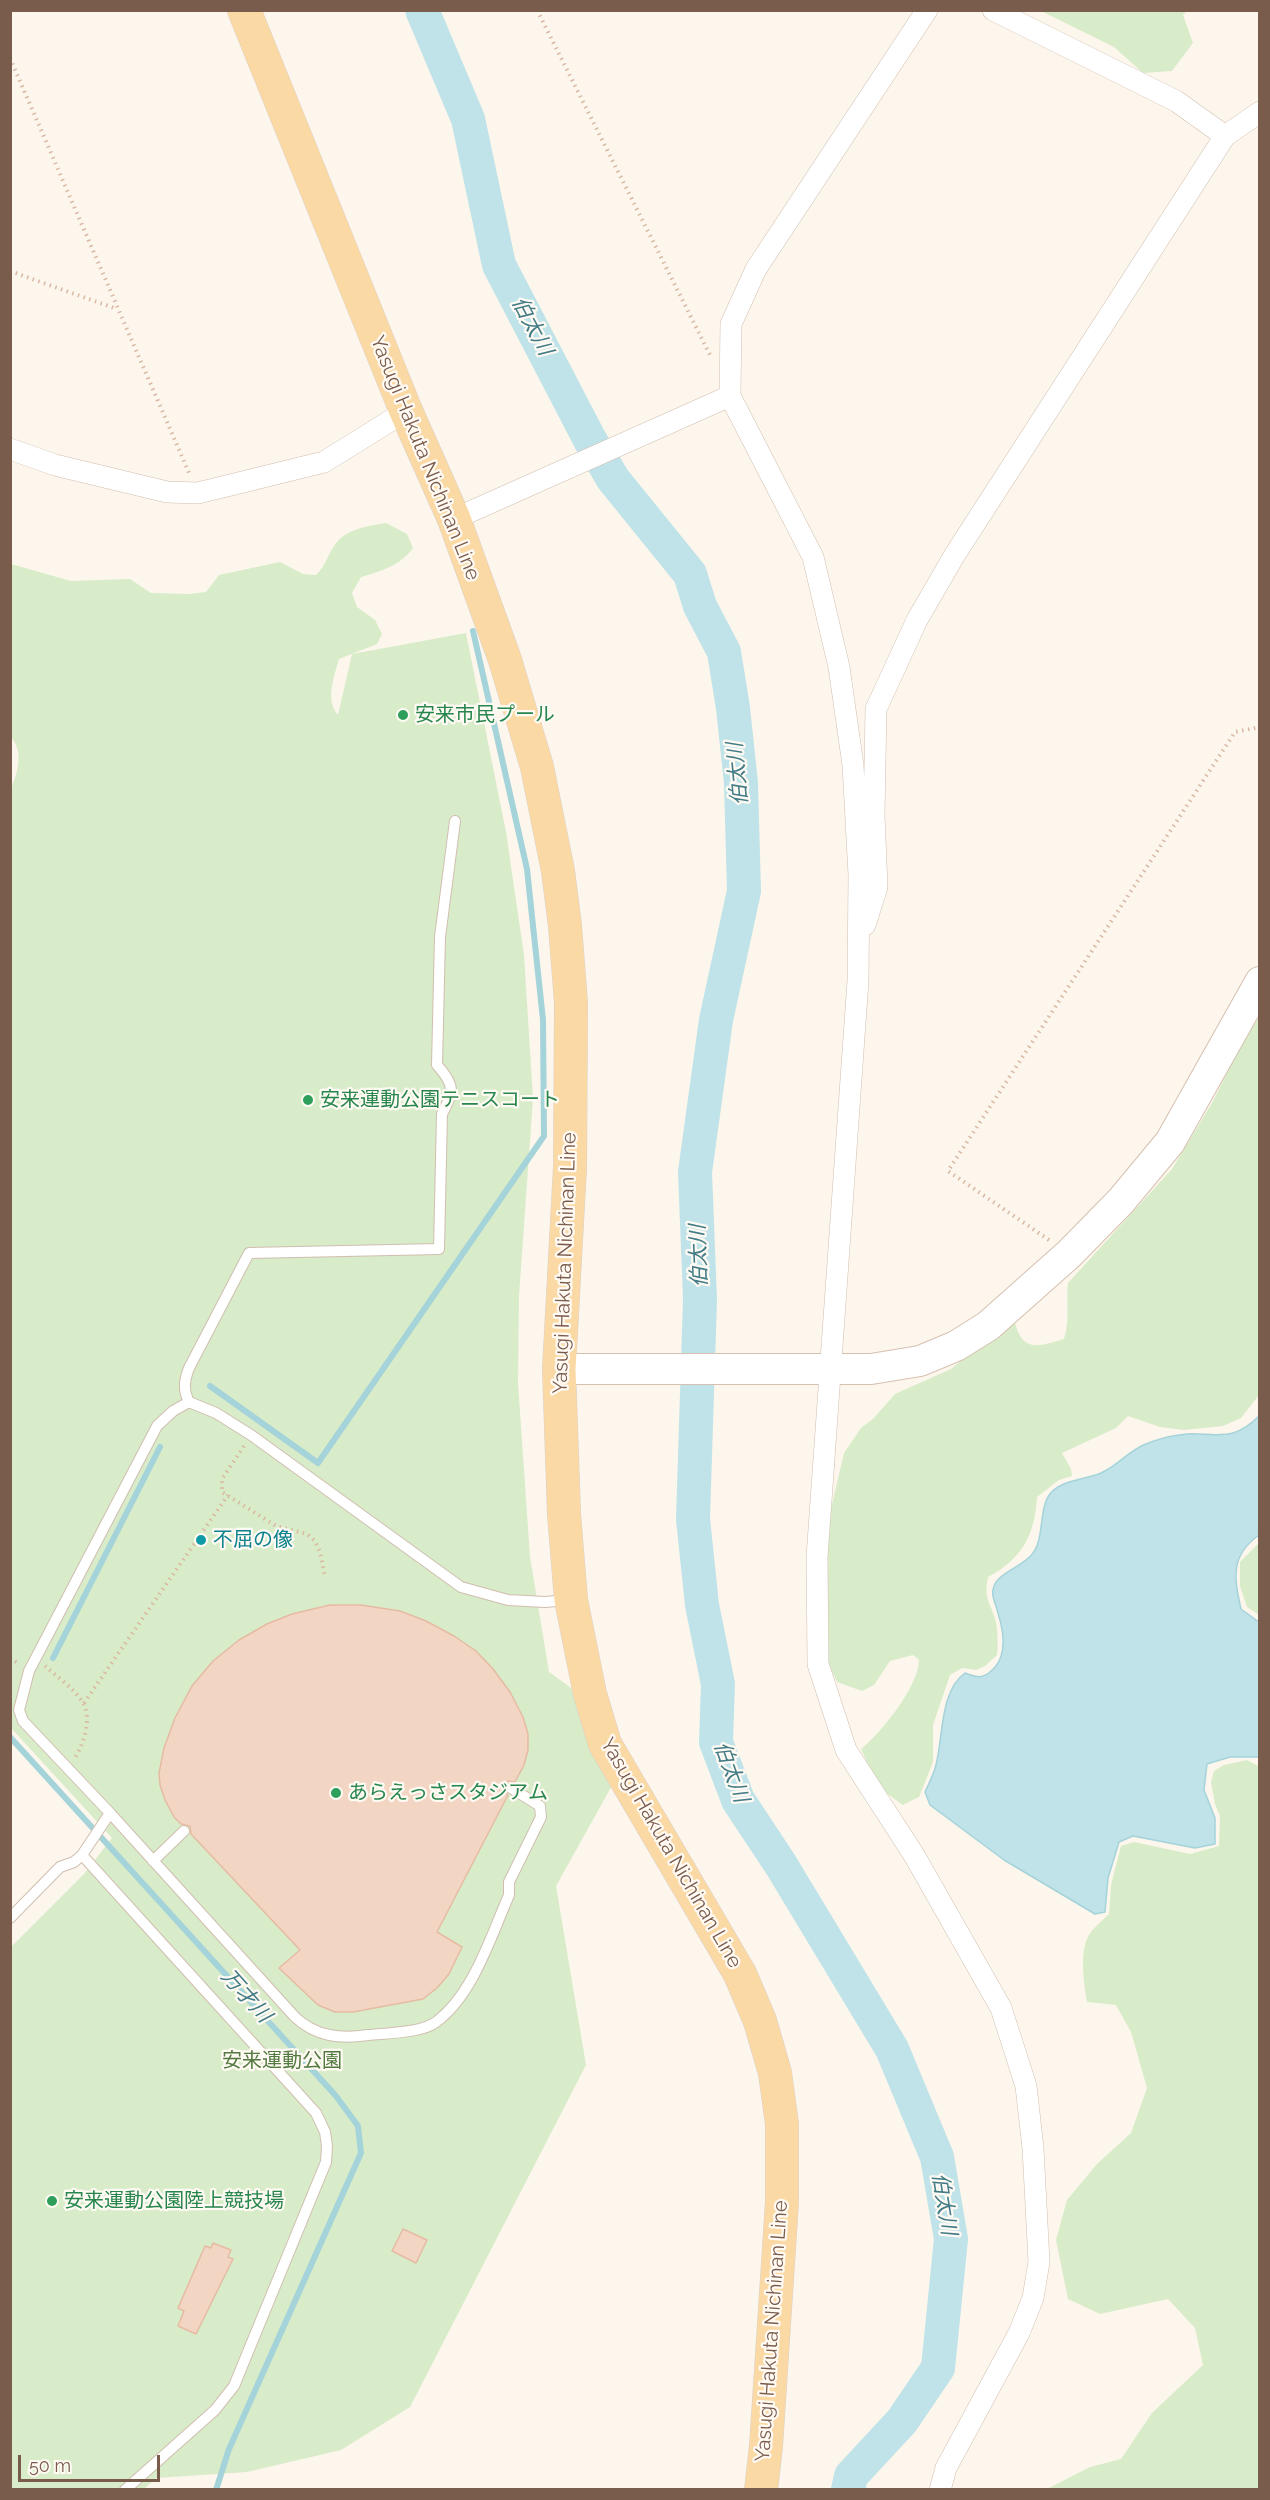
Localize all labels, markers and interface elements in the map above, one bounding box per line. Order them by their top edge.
water label: 伯太川 [506,292,558,360]
street label: Yasugi Hakuta Nichinan Line [365,332,485,584]
place label: 安来市民プール [415,703,555,727]
marker: 安来市民プール [396,708,410,722]
water label: 伯太川 [723,742,753,806]
place label: 安来運動公園テニスコート [320,1088,560,1112]
marker: 安来運動公園テニスコート [301,1093,315,1107]
street label: Yasugi Hakuta Nichinan Line [548,1132,582,1394]
water label: 伯太川 [685,1224,713,1288]
place label: 不屈の像 [213,1528,293,1552]
marker: 不屈の像 [194,1533,208,1547]
street label: Yasugi Hakuta Nichinan Line [595,1734,747,1972]
water label: 伯太川 [708,1738,754,1806]
place label: あらえっさスタジアム [348,1781,548,1805]
marker: あらえっさスタジアム [329,1786,343,1800]
water label: 万才川 [216,1964,276,2028]
park label: 安来運動公園 [222,2049,342,2073]
water label: 伯太川 [927,2171,961,2237]
place label: 安来運動公園陸上競技場 [64,2189,284,2213]
marker: 安来運動公園陸上競技場 [45,2194,59,2208]
street label: Yasugi Hakuta Nichinan Line [751,2200,793,2462]
scale bar [21,2443,164,2481]
text: 50 m [29,2455,71,2476]

